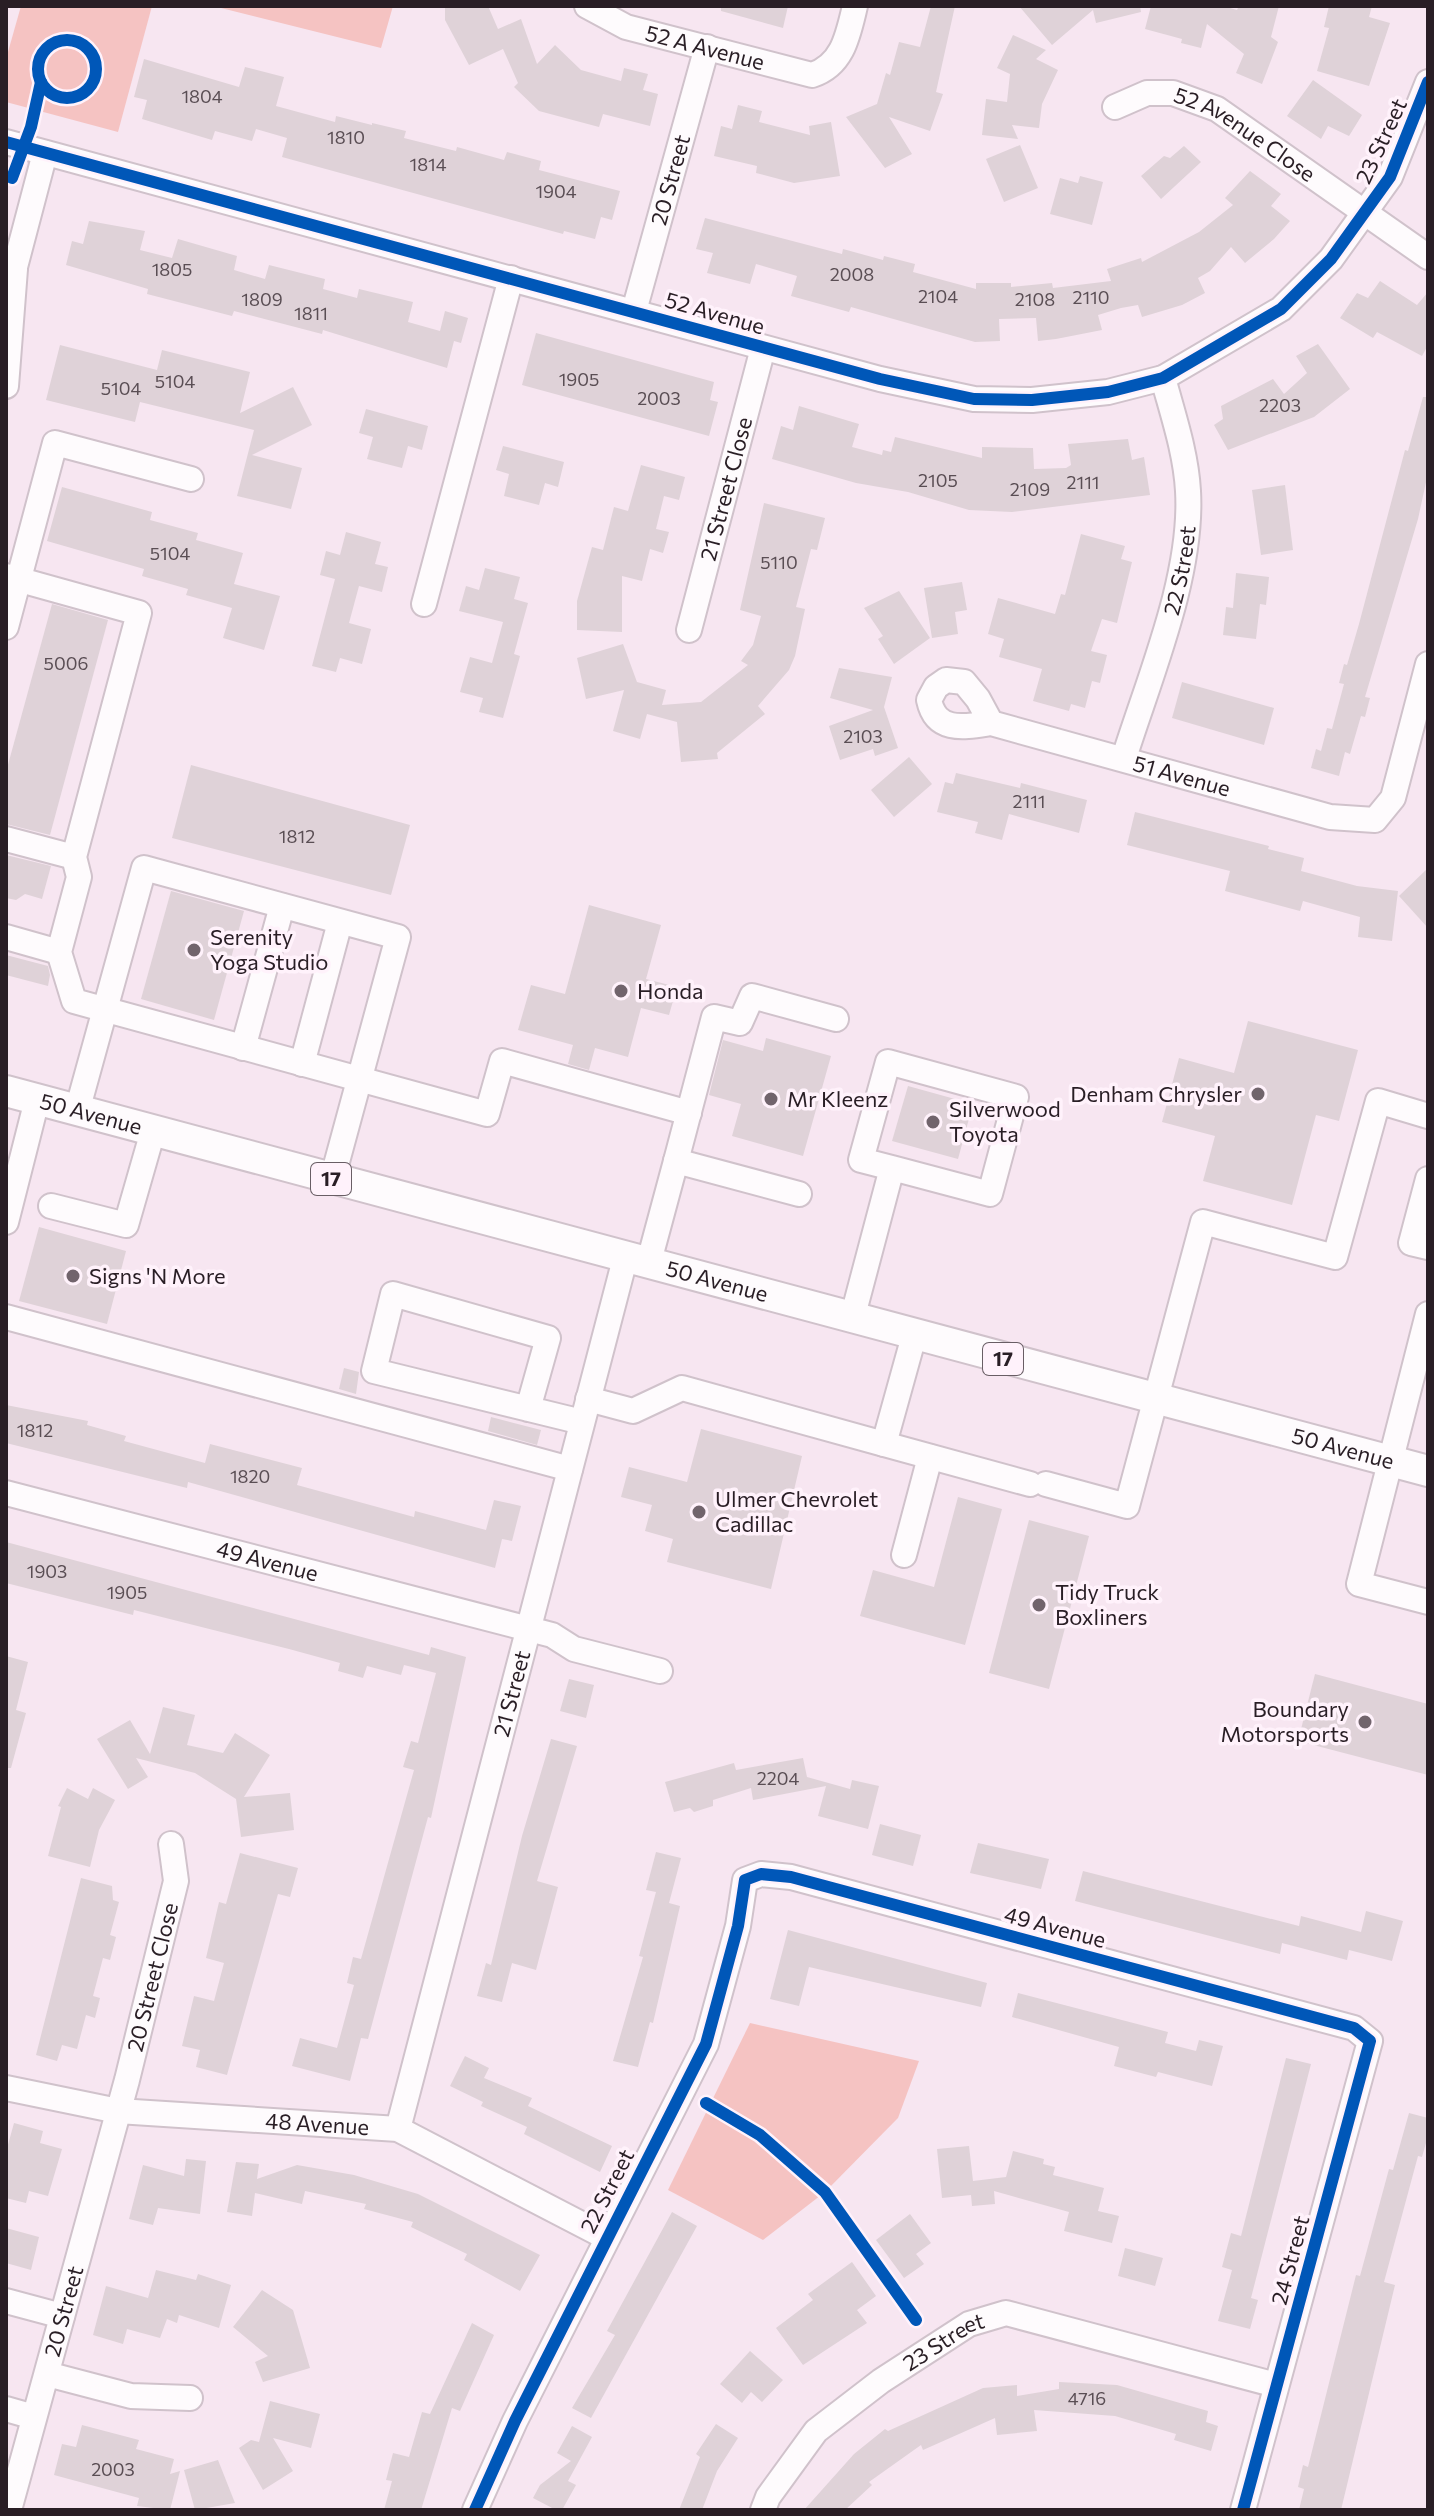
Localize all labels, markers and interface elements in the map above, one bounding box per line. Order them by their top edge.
street label: 52 A Avenue [643,19,768,75]
street label: 52 Avenue Close [1171,81,1321,187]
house number: 1804 [181,85,223,107]
street label: 23 Street [1349,94,1412,188]
house number: 1810 [327,126,365,148]
street label: 20 Street [644,131,695,228]
house number: 1814 [409,153,447,175]
house number: 1904 [535,180,577,202]
house number: 1805 [152,258,192,280]
house number: 2008 [830,263,874,285]
street label: 52 Avenue [662,285,768,340]
house number: 2104 [918,285,958,307]
house number: 2110 [1072,286,1110,308]
house number: 1809 [241,288,283,310]
house number: 2108 [1015,288,1055,310]
house number: 1811 [294,302,328,324]
house number: 1905 [559,368,599,390]
house number: 5104 [155,370,195,392]
house number: 5104 [101,377,141,399]
house number: 2003 [637,387,681,409]
house number: 2203 [1259,394,1301,416]
street label: 21 Street Close [694,414,757,563]
house number: 2105 [918,469,958,491]
house number: 2111 [1066,471,1100,493]
house number: 2109 [1010,478,1050,500]
street label: 22 Street [1157,524,1201,618]
house number: 5104 [150,542,190,564]
house number: 5110 [760,551,798,573]
house number: 5006 [44,652,88,674]
house number: 2103 [843,725,883,747]
street label: 51 Avenue [1130,749,1233,802]
house number: 2111 [1012,790,1046,812]
house number: 1812 [279,825,315,847]
place label: Serenity Yoga Studio [210,923,328,975]
marker: Serenity Yoga Studio [185,941,203,959]
place label: Honda [637,977,703,1004]
marker: Honda [612,982,630,1000]
place label: Denham Chrysler [1070,1080,1242,1107]
place label: Mr Kleenz [787,1085,888,1112]
marker: Denham Chrysler [1249,1085,1267,1103]
street label: 50 Avenue [37,1087,145,1140]
marker: Mr Kleenz [762,1090,780,1108]
place label: Silverwood Toyota [949,1095,1061,1147]
marker: Silverwood Toyota [924,1113,942,1131]
road number: 17 [311,1163,351,1195]
street label: 50 Avenue [663,1254,771,1307]
place label: Signs 'N More [89,1262,226,1289]
marker: Signs 'N More [64,1267,82,1285]
road number: 17 [983,1343,1023,1375]
house number: 1812 [17,1419,53,1441]
street label: 50 Avenue [1289,1421,1397,1474]
house number: 1820 [230,1465,270,1487]
place label: Ulmer Chevrolet Cadillac [715,1485,878,1537]
marker: Ulmer Chevrolet Cadillac [690,1503,708,1521]
street label: 49 Avenue [214,1534,321,1587]
house number: 1903 [27,1560,67,1582]
place label: Tidy Truck Boxliners [1055,1578,1159,1630]
house number: 1905 [107,1581,147,1603]
marker: Tidy Truck Boxliners [1030,1596,1048,1614]
street label: 21 Street [487,1647,535,1739]
place label: Boundary Motorsports [1221,1695,1349,1747]
marker: Boundary Motorsports [1356,1713,1374,1731]
house number: 2204 [757,1767,799,1789]
street label: 20 Street Close [121,1900,183,2054]
street label: 49 Avenue [1001,1900,1109,1953]
street label: 48 Avenue [264,2106,370,2140]
street label: 22 Street [574,2144,639,2237]
street label: 24 Street [1265,2212,1314,2308]
street label: 20 Street [38,2263,88,2360]
street label: 23 Street [898,2306,987,2376]
house number: 4716 [1068,2387,1106,2409]
house number: 2003 [91,2458,135,2480]

